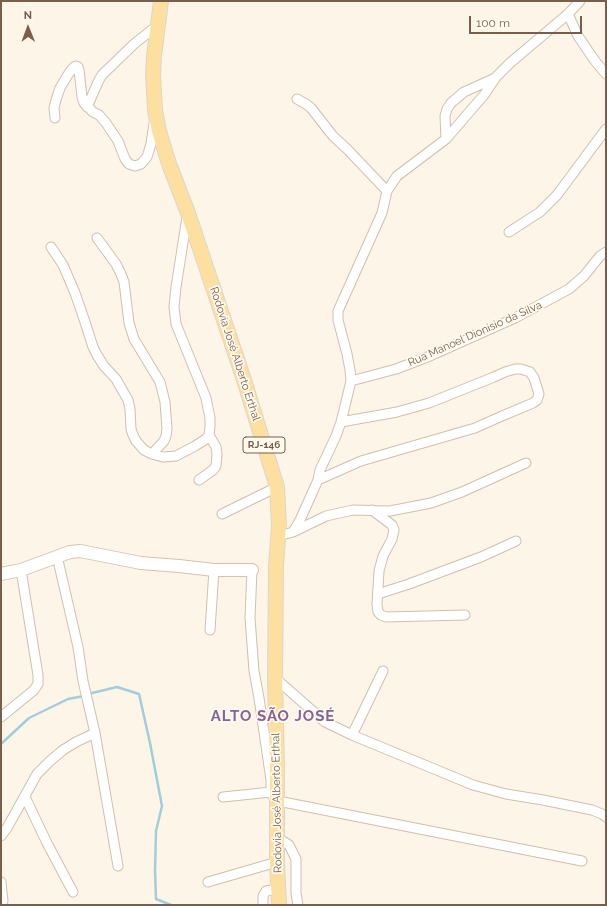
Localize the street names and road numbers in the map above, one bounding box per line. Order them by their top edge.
street label: Rodovia José Alberto Erthal [207,285,263,423]
street label: Rua Manoel Dionisio da Silva [406,298,544,370]
road number: RJ-146 [243,437,285,453]
street label: Rodovia José Alberto Erthal [269,733,285,873]

